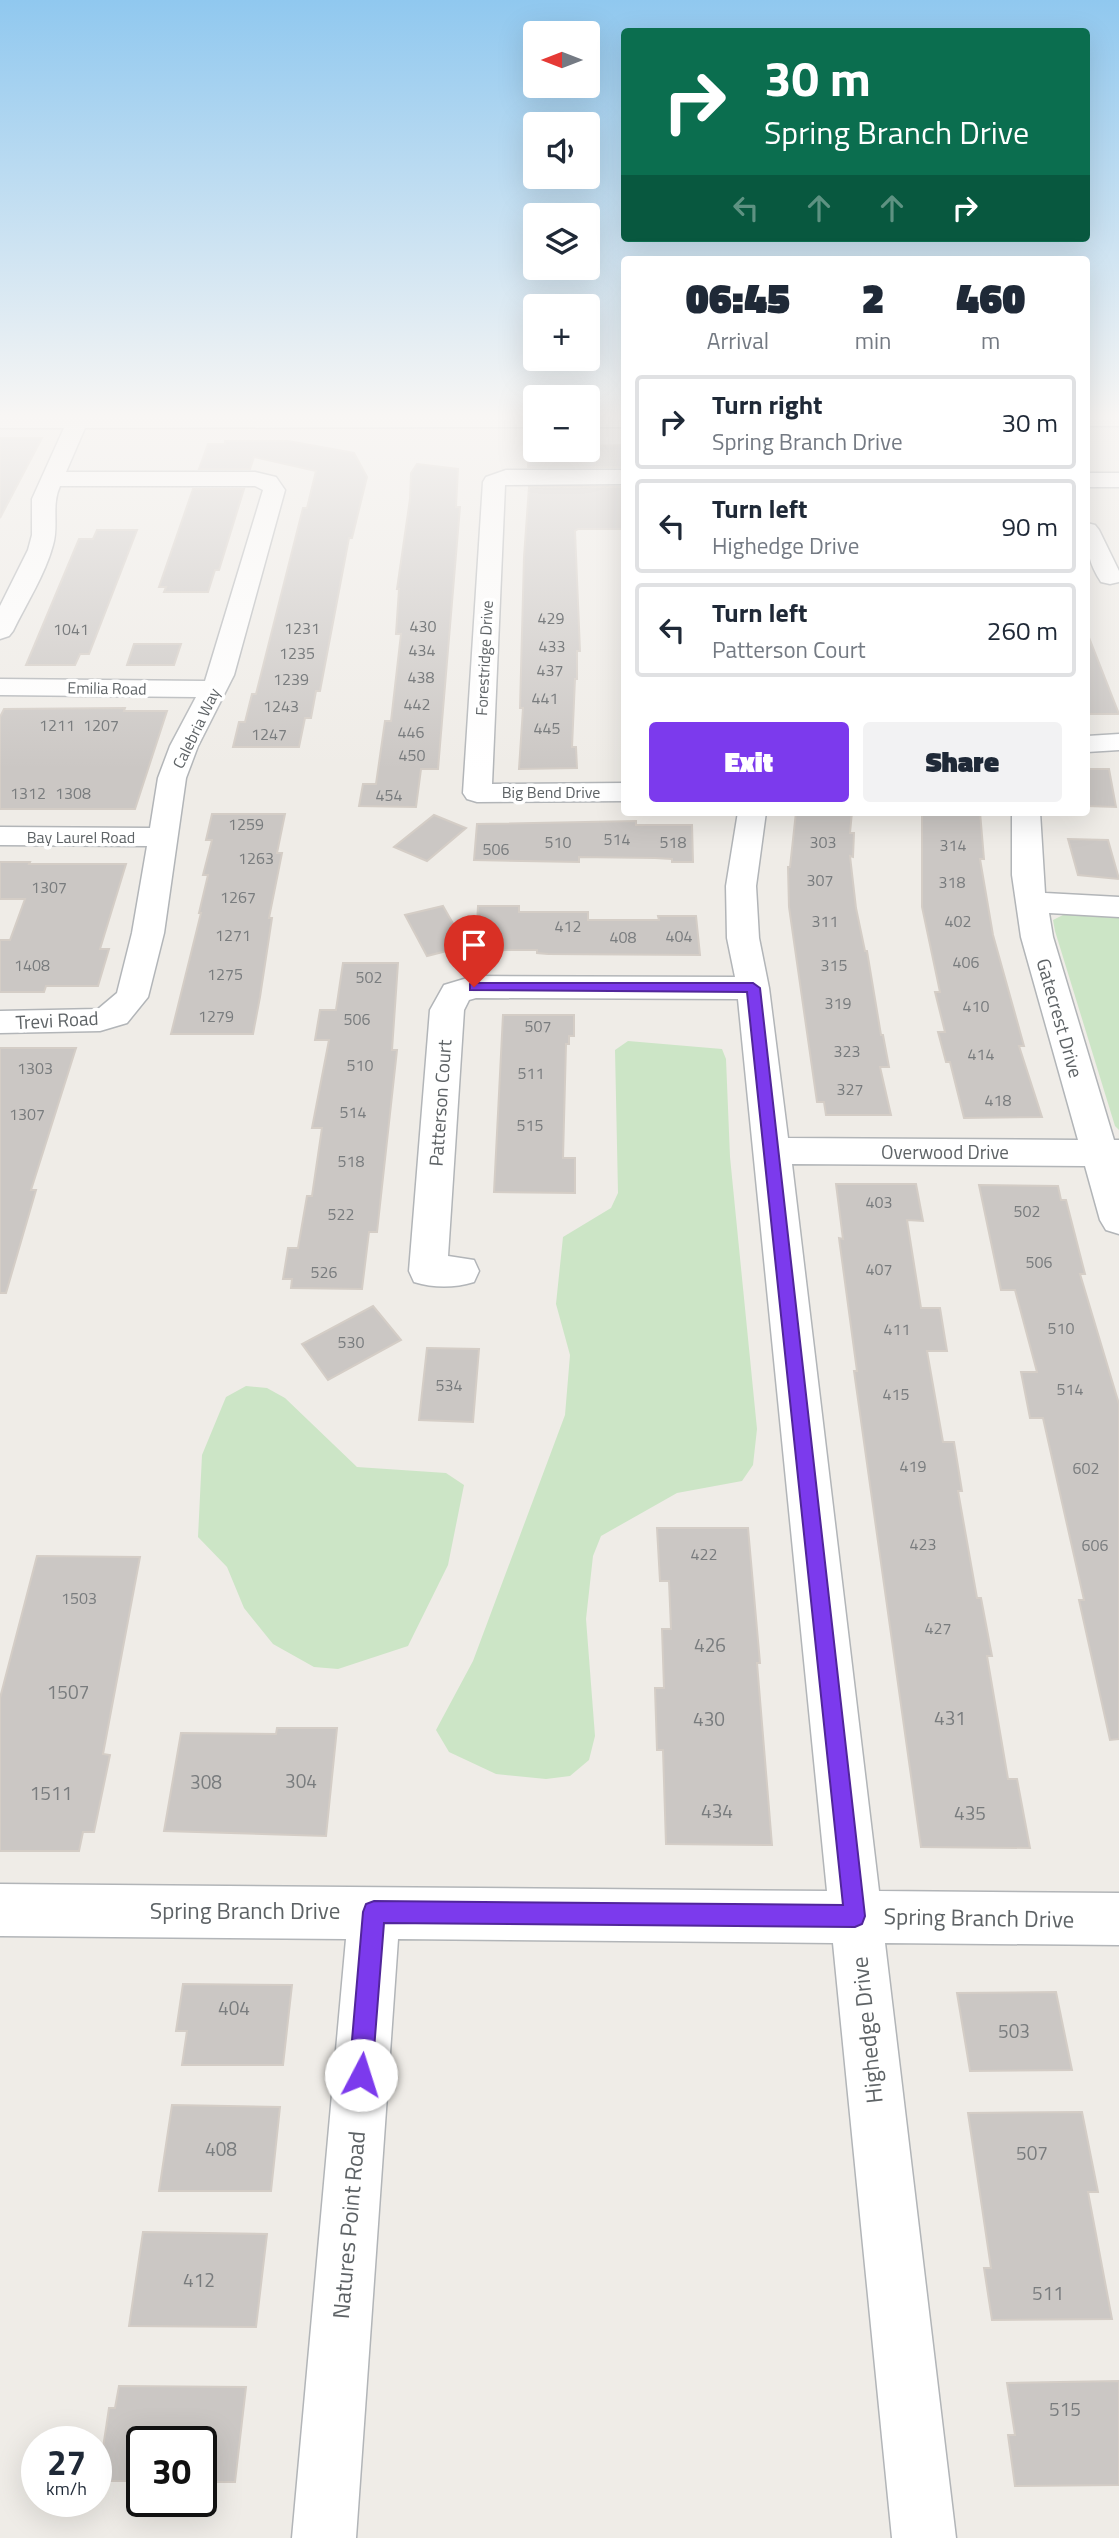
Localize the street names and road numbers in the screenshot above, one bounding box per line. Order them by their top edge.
street label: Forestridge Drive [469,600,499,716]
street label: Emilia Road [67,675,147,701]
street label: Calebria Way [166,683,226,772]
street label: Big Bend Drive [502,780,600,804]
street label: Bay Laurel Road [27,825,135,849]
street label: Gatecrest Drive [1030,955,1091,1081]
street label: Trevi Road [15,1003,99,1036]
street label: Patterson Court [421,1038,458,1167]
street label: Overwood Drive [881,1137,1009,1166]
street label: Spring Branch Drive [150,1893,340,1928]
street label: Spring Branch Drive [883,1898,1075,1937]
street label: Highedge Drive [841,1955,892,2105]
street label: Natures Point Road [323,2130,374,2320]

